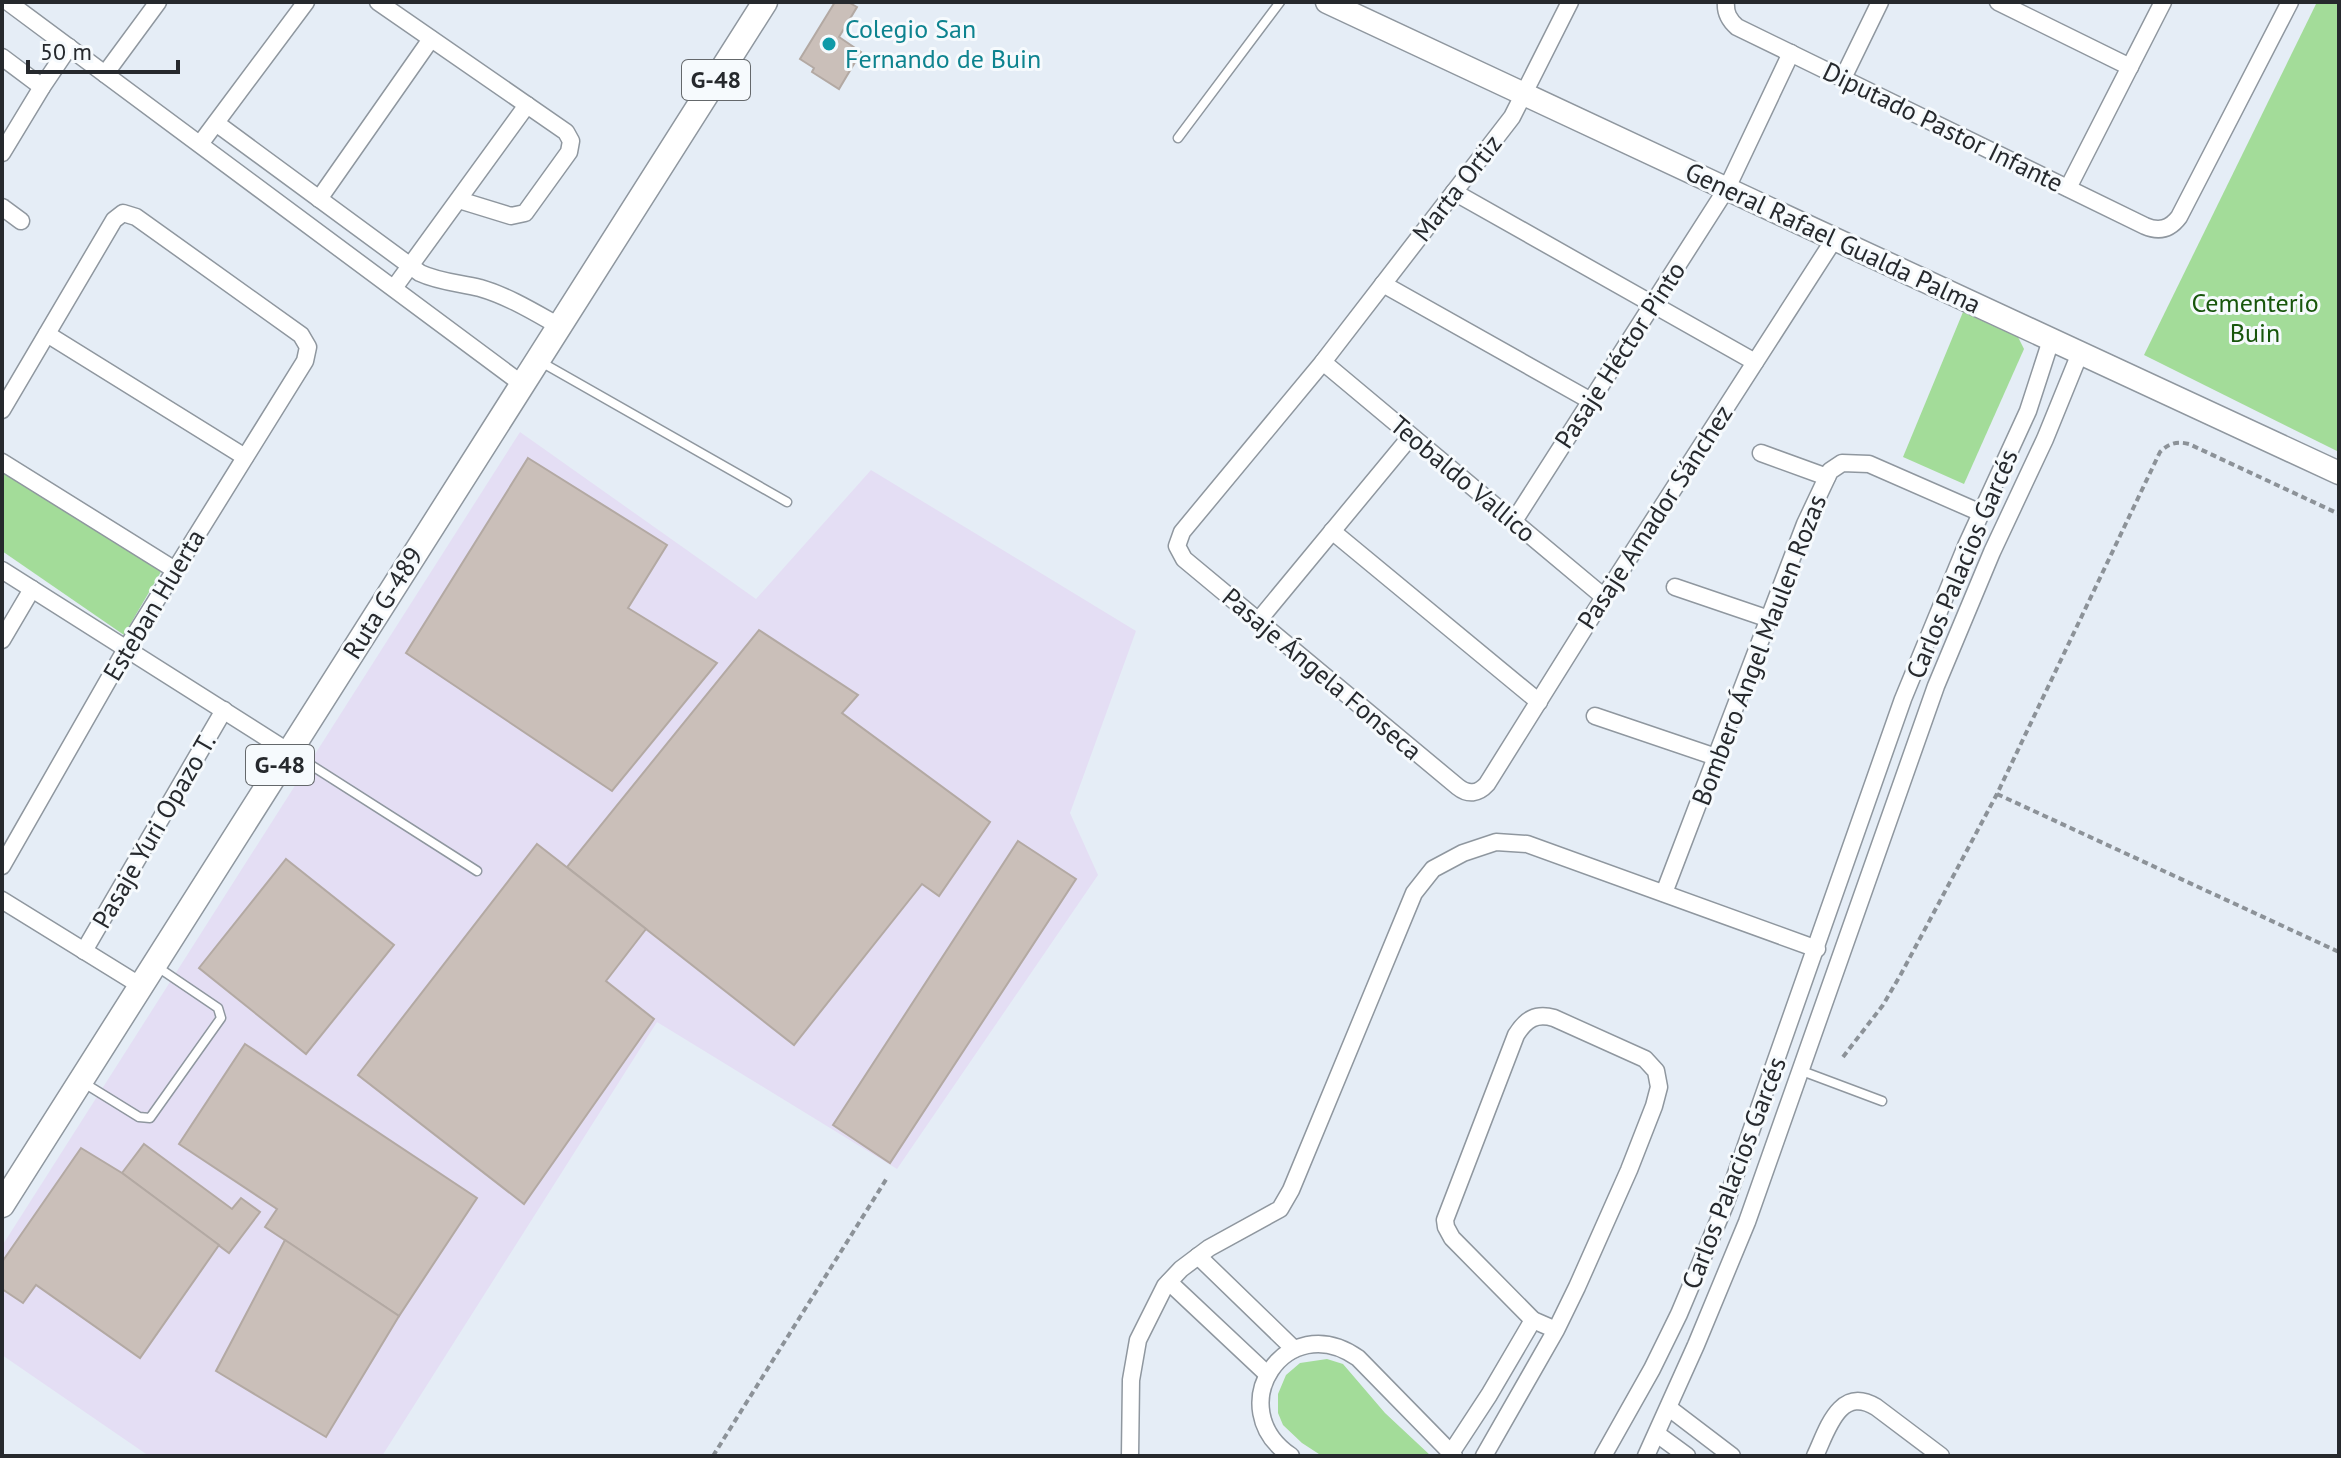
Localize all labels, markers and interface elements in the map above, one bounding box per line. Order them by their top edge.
place label: Colegio San Fernando de Buin [845,12,1041,75]
scale bar [28,24,178,74]
marker: Colegio San Fernando de Buin [820,35,838,53]
text: 50 m [40,36,92,67]
street label: Diputado Pastor Infante [1818,54,2069,199]
road number: G-48 [682,60,750,100]
street label: Marta Ortiz [1405,128,1509,248]
street label: General Rafael Gualda Palma [1680,155,1986,321]
street label: Pasaje Héctor Pinto [1547,255,1692,454]
park label: Cementerio Buin [2191,286,2319,349]
street label: Pasaje Amador Sánchez [1570,398,1739,635]
street label: Teobaldo Vallico [1384,408,1543,549]
street label: Carlos Palacios Garcés [1898,444,2025,683]
street label: Bombero Ángel Maulen Rozas [1684,490,1833,810]
street label: Esteban Huerta [95,523,212,686]
street label: Ruta G-489 [335,541,430,665]
street label: Pasaje Ángela Fonseca [1216,580,1429,767]
street label: Pasaje Yuri Opazo T. [84,727,223,934]
road number: G-48 [246,745,314,785]
street label: Carlos Palacios Garcés [1674,1052,1793,1294]

